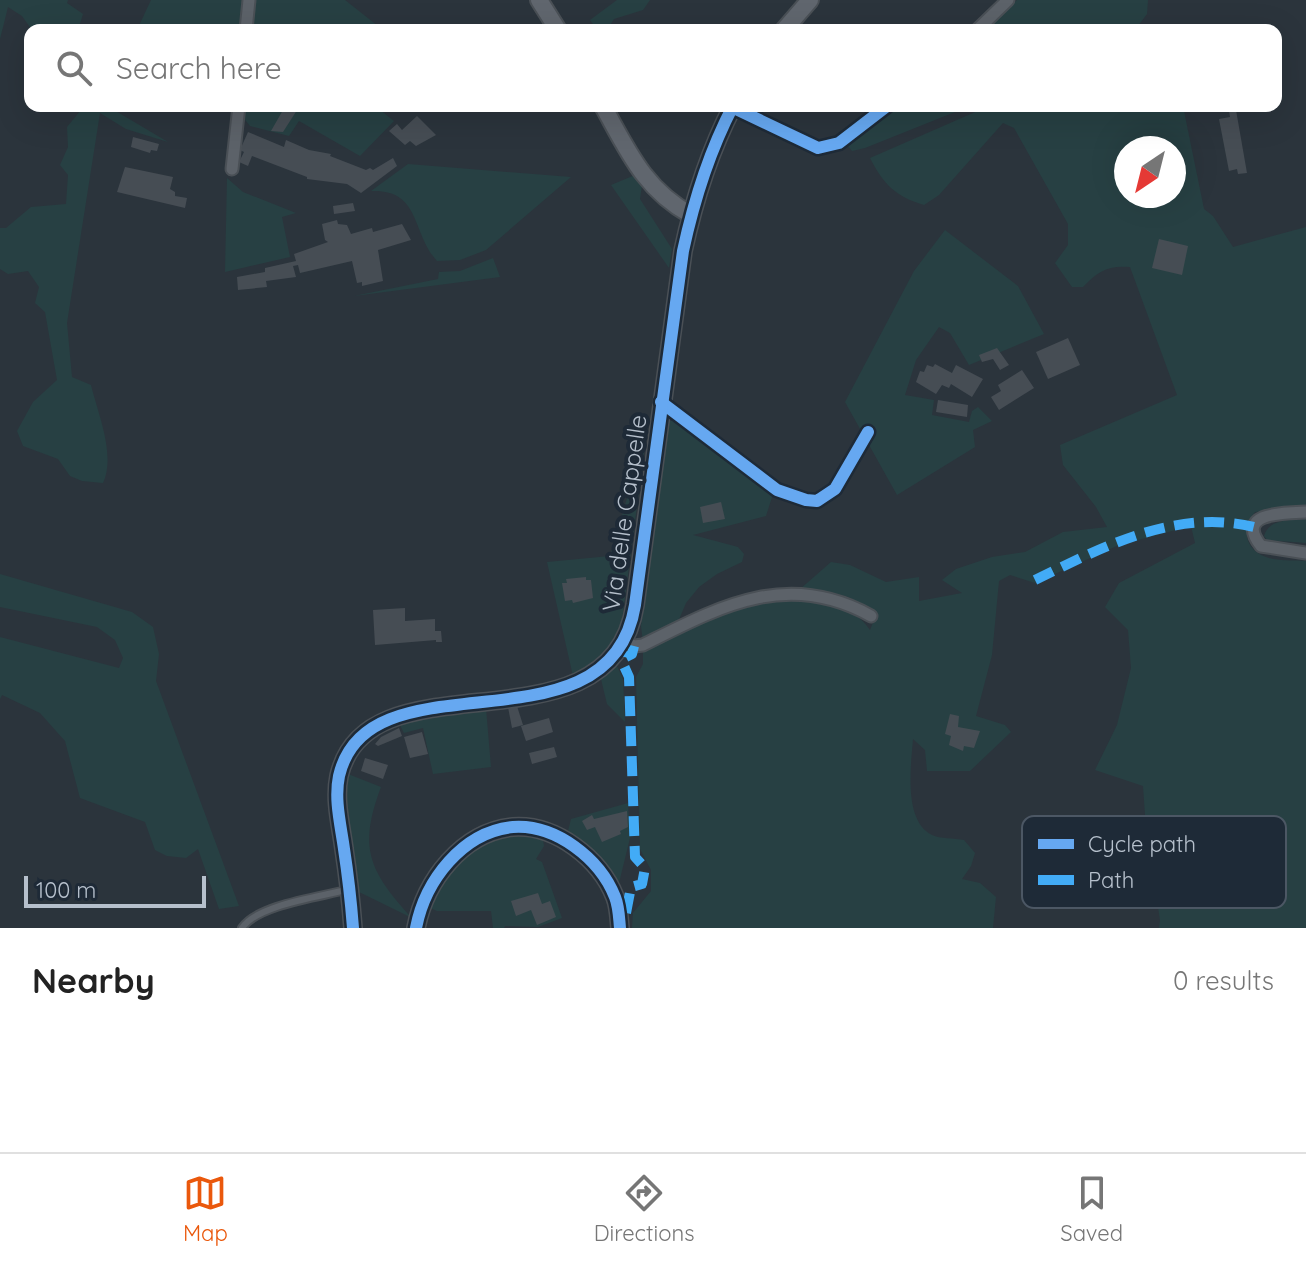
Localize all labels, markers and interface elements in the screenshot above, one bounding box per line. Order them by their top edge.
search box [24,24,1282,112]
icon: search [52,46,96,90]
text: Search here [116,49,282,87]
north arrow [1114,136,1186,208]
street label: Via delle Cappelle [595,413,653,613]
legend [1022,816,1286,908]
text: Cycle path [1088,830,1196,858]
text: Path [1088,866,1134,894]
scale bar [24,872,206,908]
text: 100 m [36,876,96,904]
text: Nearby [32,959,155,1002]
text: 0 results [1173,964,1274,997]
tab: Map [183,1171,228,1247]
tab: Directions [594,1171,694,1247]
tab: Saved [1060,1171,1123,1247]

